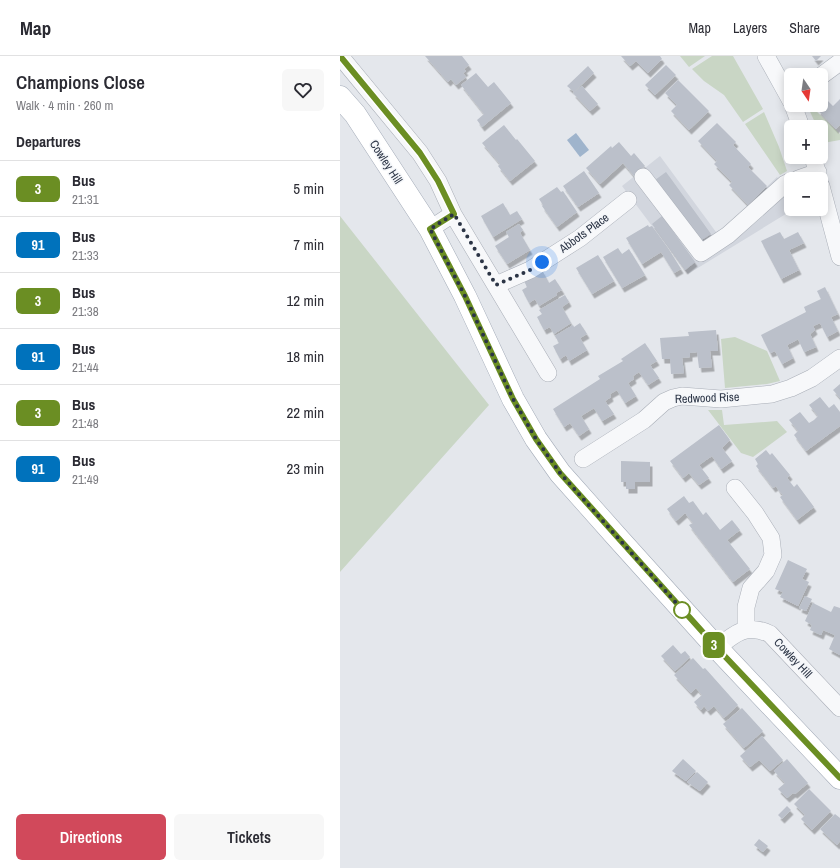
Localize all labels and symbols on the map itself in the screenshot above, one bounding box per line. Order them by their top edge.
north arrow [784,68,828,112]
street label: Cowley Hill [366,137,406,187]
street label: Abbots Place [555,209,612,257]
your location [532,252,552,272]
street label: Redwood Rise [674,389,740,407]
unlabelled marker [673,601,691,619]
line badge: 3 [701,632,727,658]
street label: Cowley Hill [770,635,816,681]

